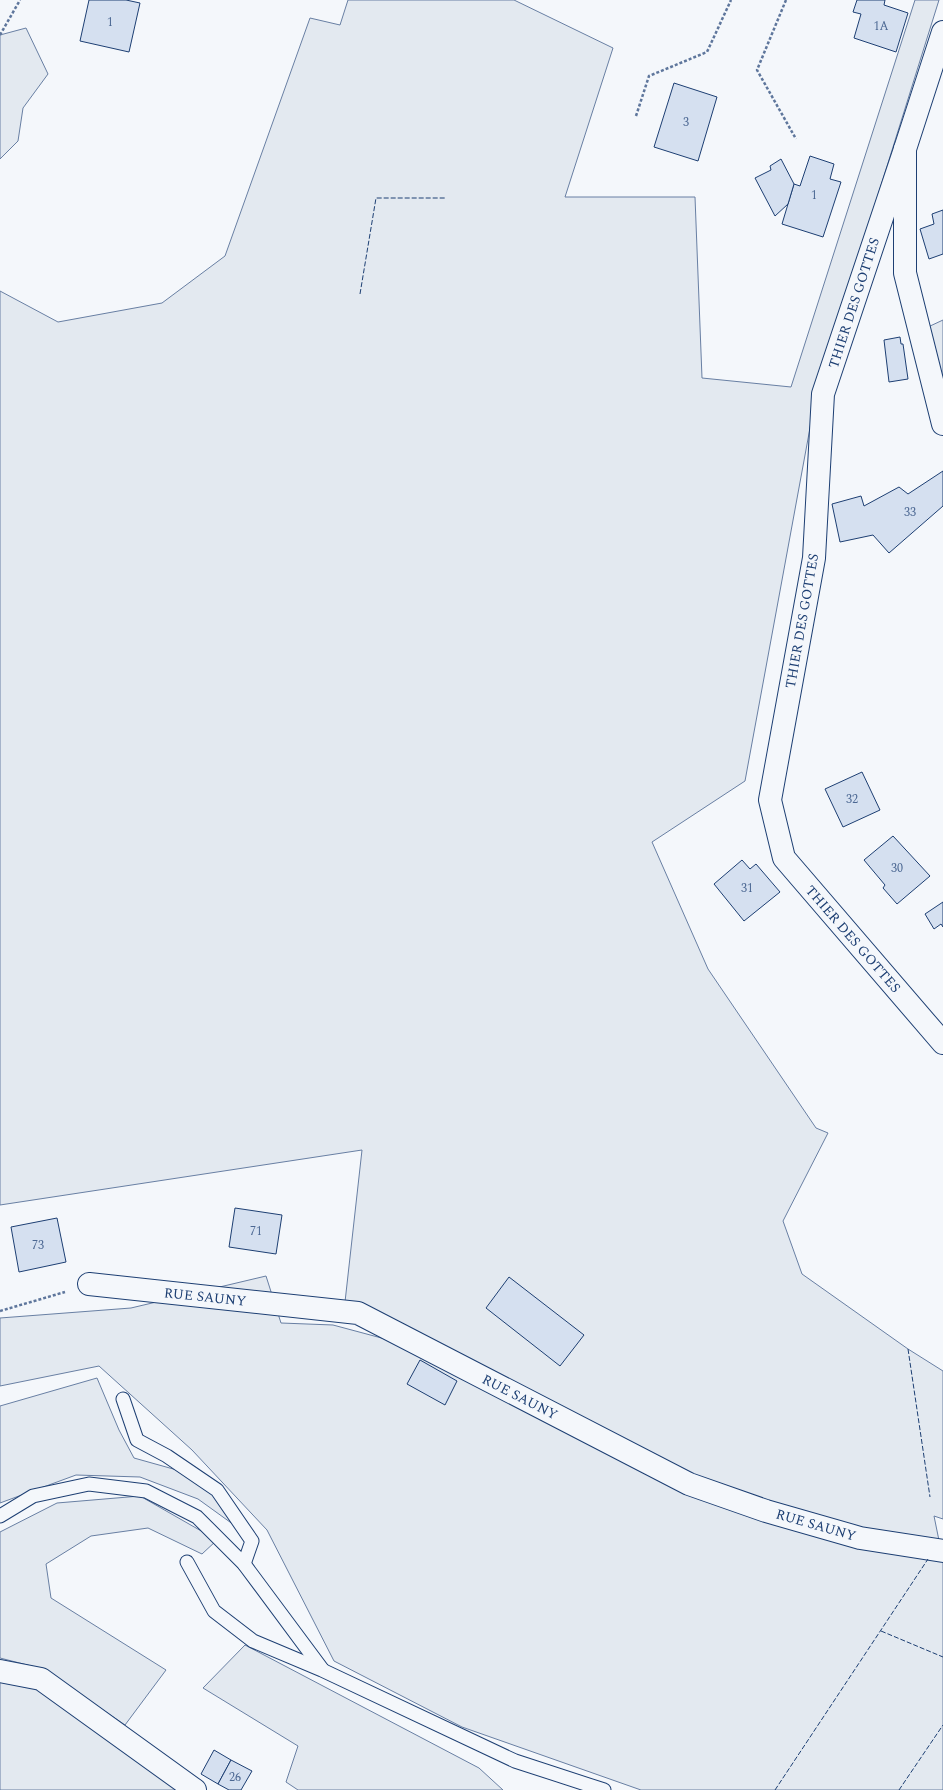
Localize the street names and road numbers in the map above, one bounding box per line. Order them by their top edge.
street label: THIER DES GOTTES [823,235,885,371]
street label: THIER DES GOTTES [780,552,824,690]
street label: THIER DES GOTTES [800,881,906,997]
street label: RUE SAUNY [163,1282,247,1312]
street label: RUE SAUNY [478,1369,562,1425]
street label: RUE SAUNY [773,1504,859,1546]

